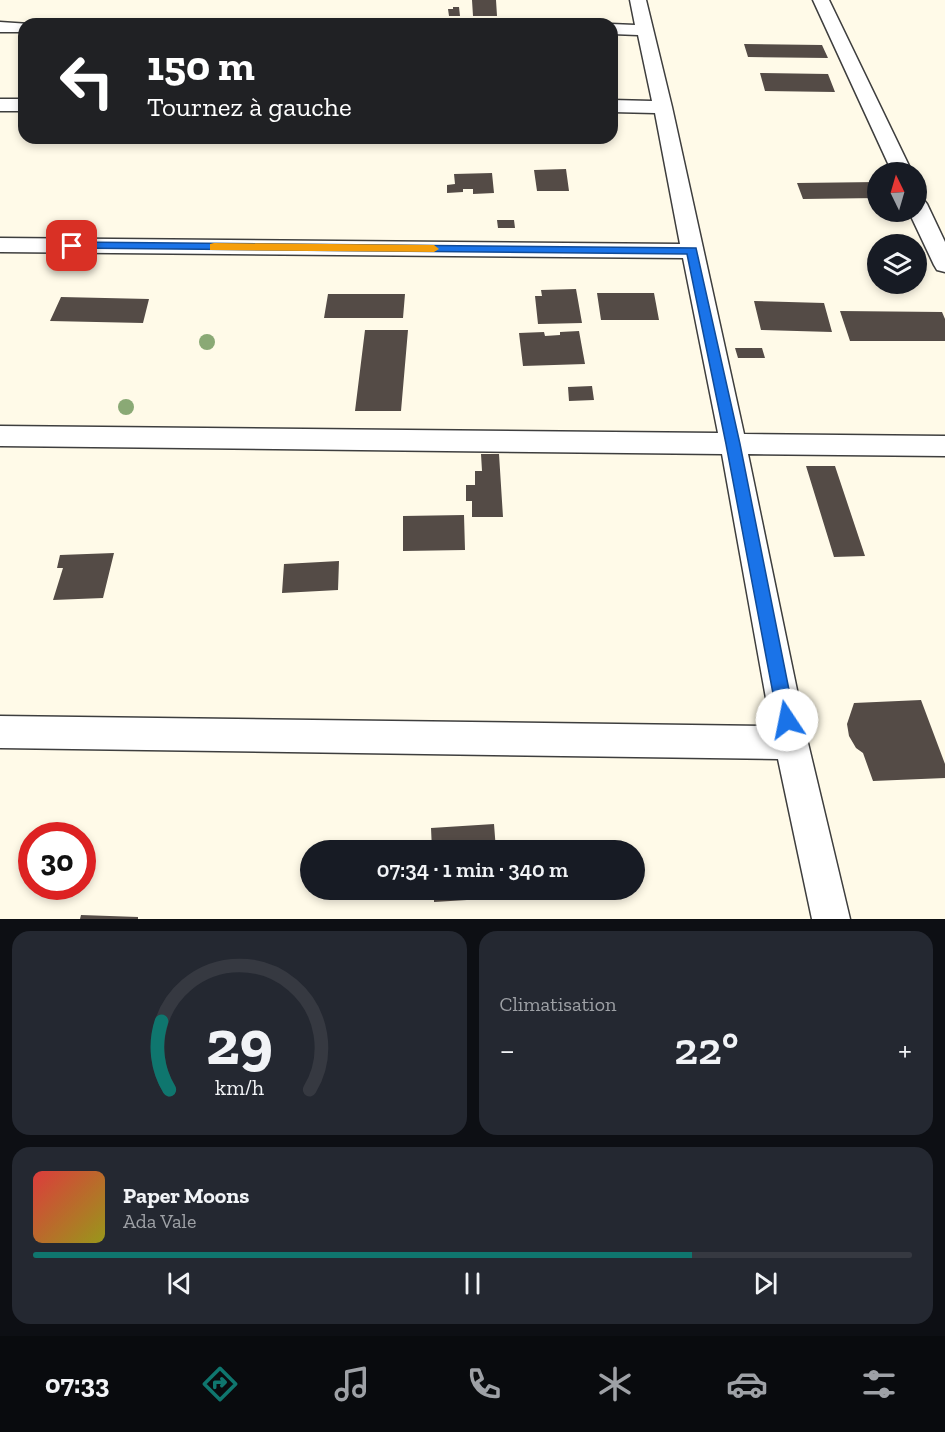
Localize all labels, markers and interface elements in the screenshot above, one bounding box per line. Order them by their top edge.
text: 150 m [147,40,255,91]
icon: left [48,42,126,120]
text: Tournez à gauche [147,91,352,123]
north arrow [867,162,927,222]
map controls [867,162,927,294]
pin [46,220,97,271]
icon: arrive [55,229,88,262]
button: layers [867,234,927,294]
position arrow [755,688,819,752]
speed limit sign: 30 [18,822,96,900]
text: 07:34 · 1 min · 340 m [377,856,568,883]
text: Climatisation [500,992,616,1016]
text: 29 [206,1005,273,1080]
text: 22° [674,1022,739,1076]
text: − [500,1030,515,1069]
text: + [898,1030,912,1069]
text: km/h [215,1075,264,1100]
text: Paper Moons [123,1182,249,1209]
text: Ada Vale [123,1209,196,1233]
icon: previous [163,1267,196,1300]
icon: pause [456,1267,489,1300]
icon: next [749,1267,782,1300]
icon: directions [199,1363,241,1405]
icon: music [331,1363,373,1405]
icon: phone [463,1363,505,1405]
icon: climate [594,1363,636,1405]
icon: car [726,1363,768,1405]
icon: filters [858,1363,900,1405]
text: 07:33 [45,1368,109,1400]

